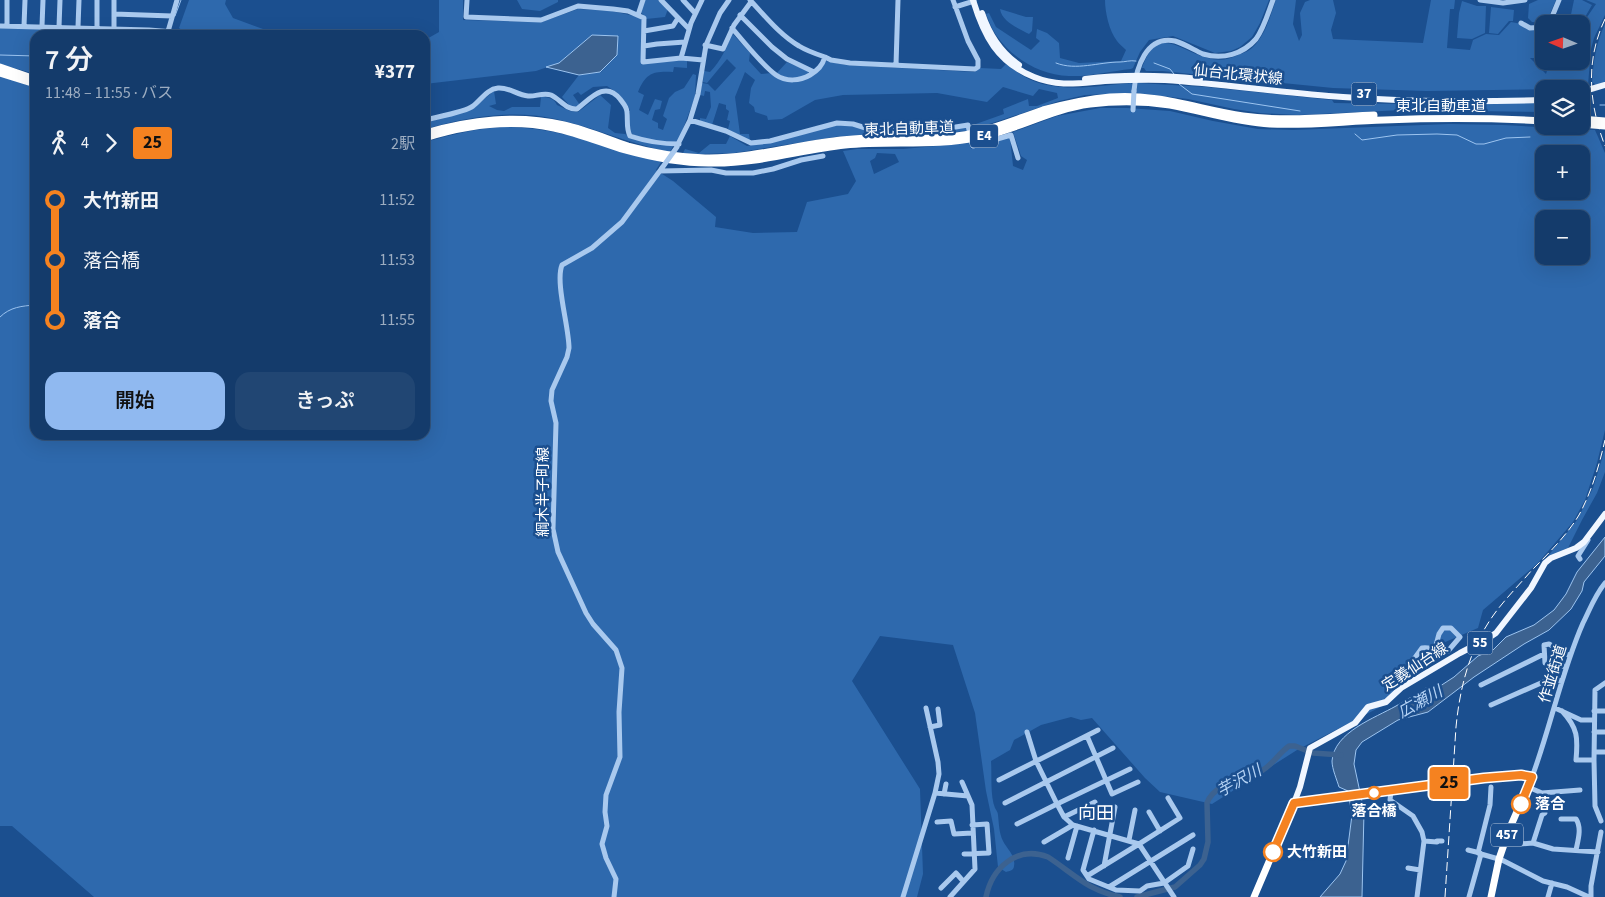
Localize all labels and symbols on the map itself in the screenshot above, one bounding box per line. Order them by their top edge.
north arrow [1535,15,1590,70]
street label: 仙台北環状線 [1192,60,1284,90]
road number: 37 [1352,82,1376,106]
street label: 東北自動車道 [1396,96,1486,117]
street label: 東北自動車道 [864,117,954,141]
road number: E4 [970,124,998,148]
street label: 綱木半子町線 [533,447,554,537]
road number: 55 [1468,632,1492,654]
street label: 定義仙台線 [1378,638,1452,696]
street label: 作並街道 [1534,642,1572,706]
water label: 広瀬川 [1394,680,1448,723]
water label: 芋沢川 [1213,759,1267,802]
line badge: 25 [1426,767,1472,799]
marker: 落合橋 [1367,786,1381,800]
marker: 落合 [1511,794,1531,814]
place label: 落合 [1535,794,1566,815]
district label: 向田 [1078,801,1114,826]
place label: 落合橋 [1351,801,1397,822]
road number: 457 [1491,824,1523,846]
marker: 大竹新田 [1263,842,1283,862]
place label: 大竹新田 [1287,842,1347,863]

